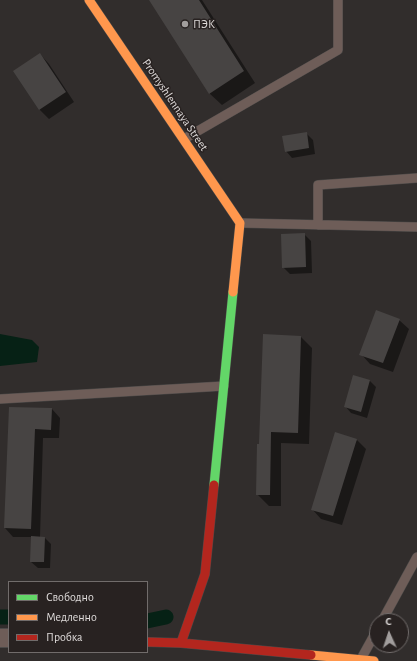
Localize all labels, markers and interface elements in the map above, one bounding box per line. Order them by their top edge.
place label: ПЭК [193,17,215,31]
marker: ПЭК [180,19,190,29]
street label: Promyshlennaya Street [139,56,211,154]
legend [8,581,148,653]
text: Свободно [46,591,94,603]
text: Медленно [46,611,97,623]
north arrow [369,613,409,653]
text: С [385,616,392,627]
text: Пробка [46,631,83,643]

